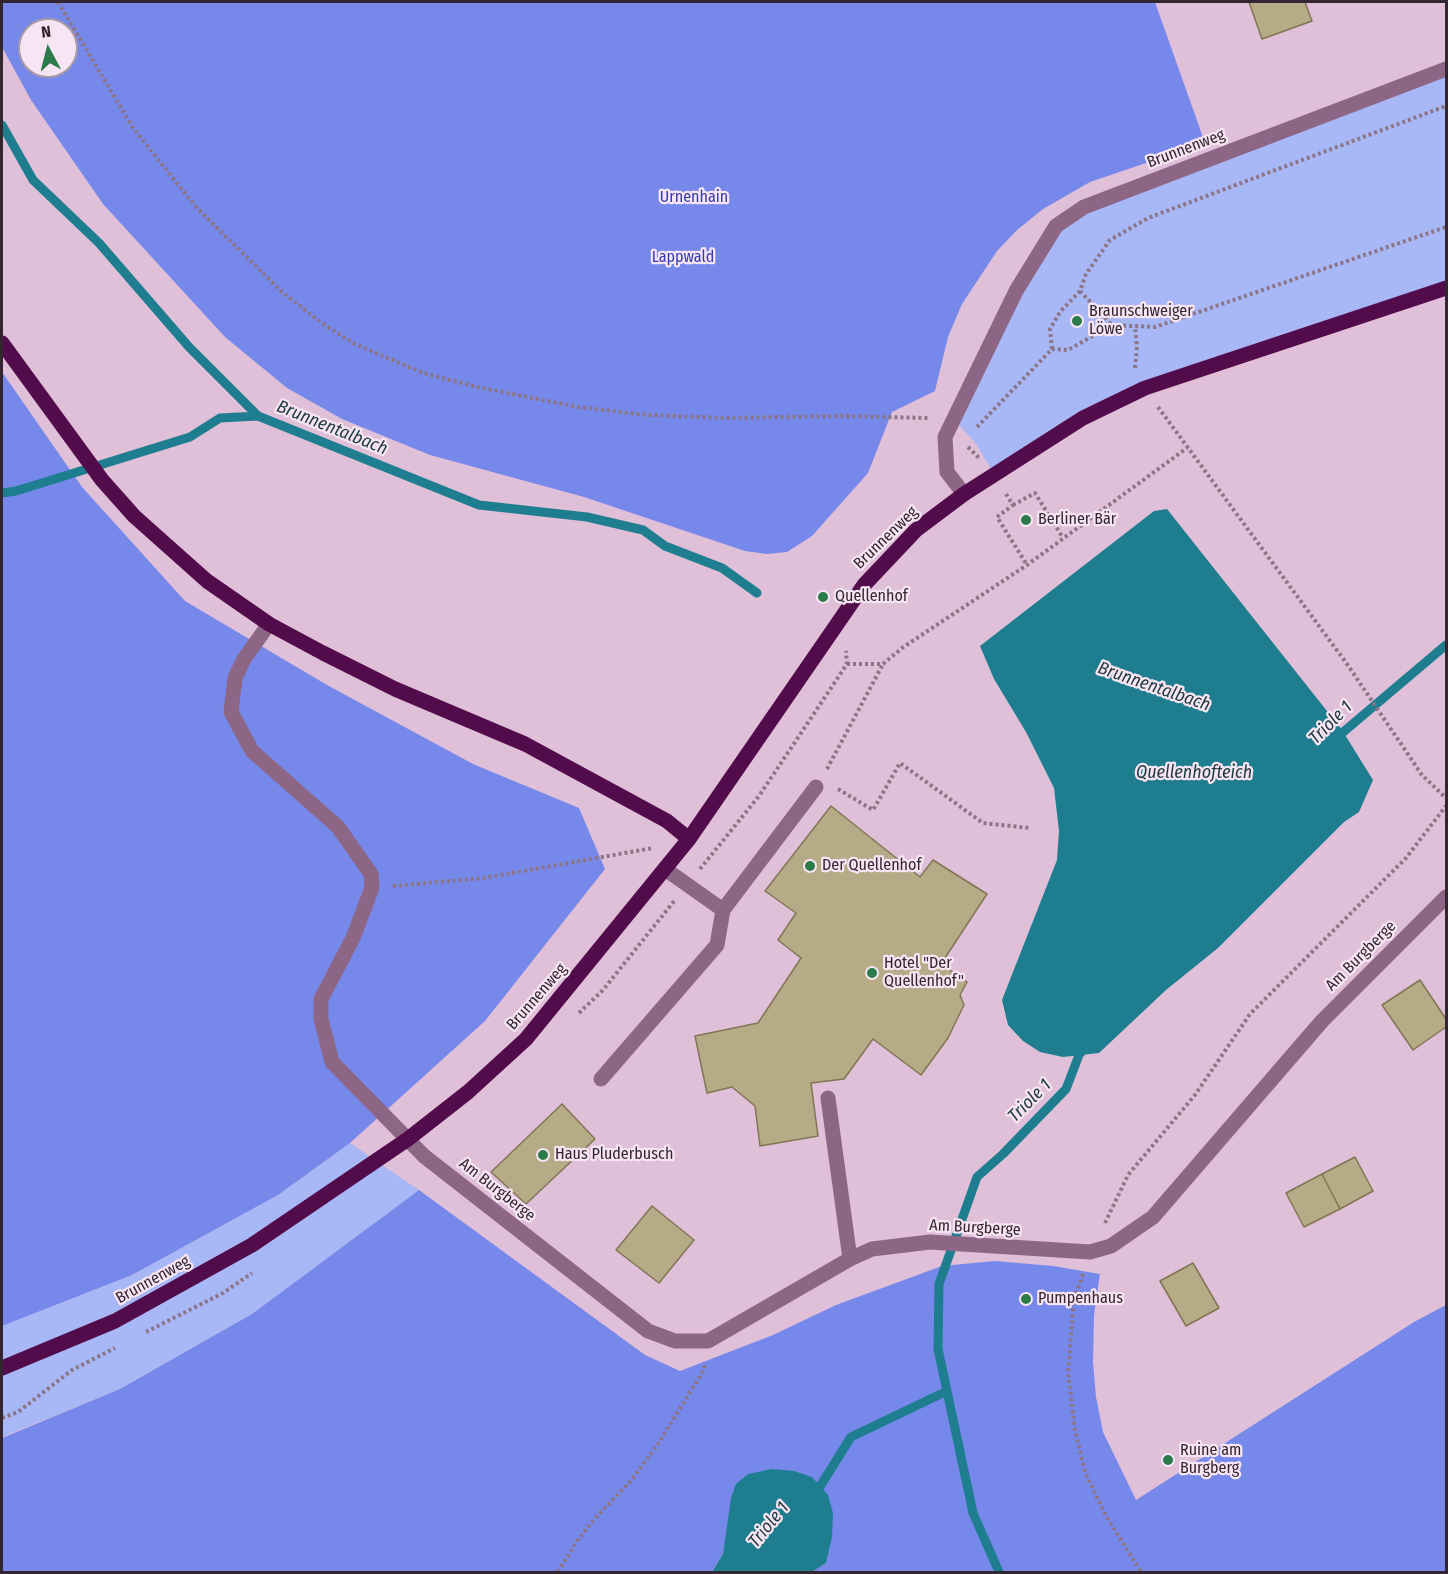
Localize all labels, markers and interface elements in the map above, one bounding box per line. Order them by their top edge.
north arrow [18,18,78,78]
text: N [40,22,52,42]
street label: Brunnenweg [1144,125,1228,173]
park label: Urnenhain [660,188,728,208]
park label: Lappwald [652,248,714,268]
place label: Braunschweiger Löwe [1089,302,1193,340]
marker: Braunschweiger Löwe [1070,314,1084,328]
water label: Brunnentalbach [273,396,391,460]
street label: Brunnenweg [850,503,922,573]
place label: Berliner Bär [1038,510,1116,530]
marker: Berliner Bär [1019,513,1033,527]
place label: Quellenhof [835,587,908,607]
marker: Quellenhof [816,590,830,604]
water label: Brunnentalbach [1095,658,1213,716]
water label: Triole 1 [1305,697,1357,749]
water label: Quellenhofteich [1136,762,1252,784]
place label: Der Quellenhof [822,856,921,876]
marker: Der Quellenhof [803,859,817,873]
street label: Am Burgberge [1322,917,1400,995]
place label: Hotel "Der Quellenhof" [884,954,964,992]
street label: Brunnenweg [503,960,571,1034]
marker: Hotel "Der Quellenhof" [865,966,879,980]
water label: Triole 1 [1004,1075,1056,1127]
place label: Haus Pluderbusch [555,1145,673,1165]
marker: Haus Pluderbusch [536,1148,550,1162]
street label: Am Burgberge [455,1154,539,1226]
street label: Am Burgberge [929,1216,1021,1240]
street label: Brunnenweg [113,1252,193,1308]
place label: Pumpenhaus [1038,1289,1123,1309]
marker: Pumpenhaus [1019,1292,1033,1306]
place label: Ruine am Burgberg [1180,1441,1241,1479]
marker: Ruine am Burgberg [1161,1453,1175,1467]
water label: Triole 1 [744,1498,794,1552]

